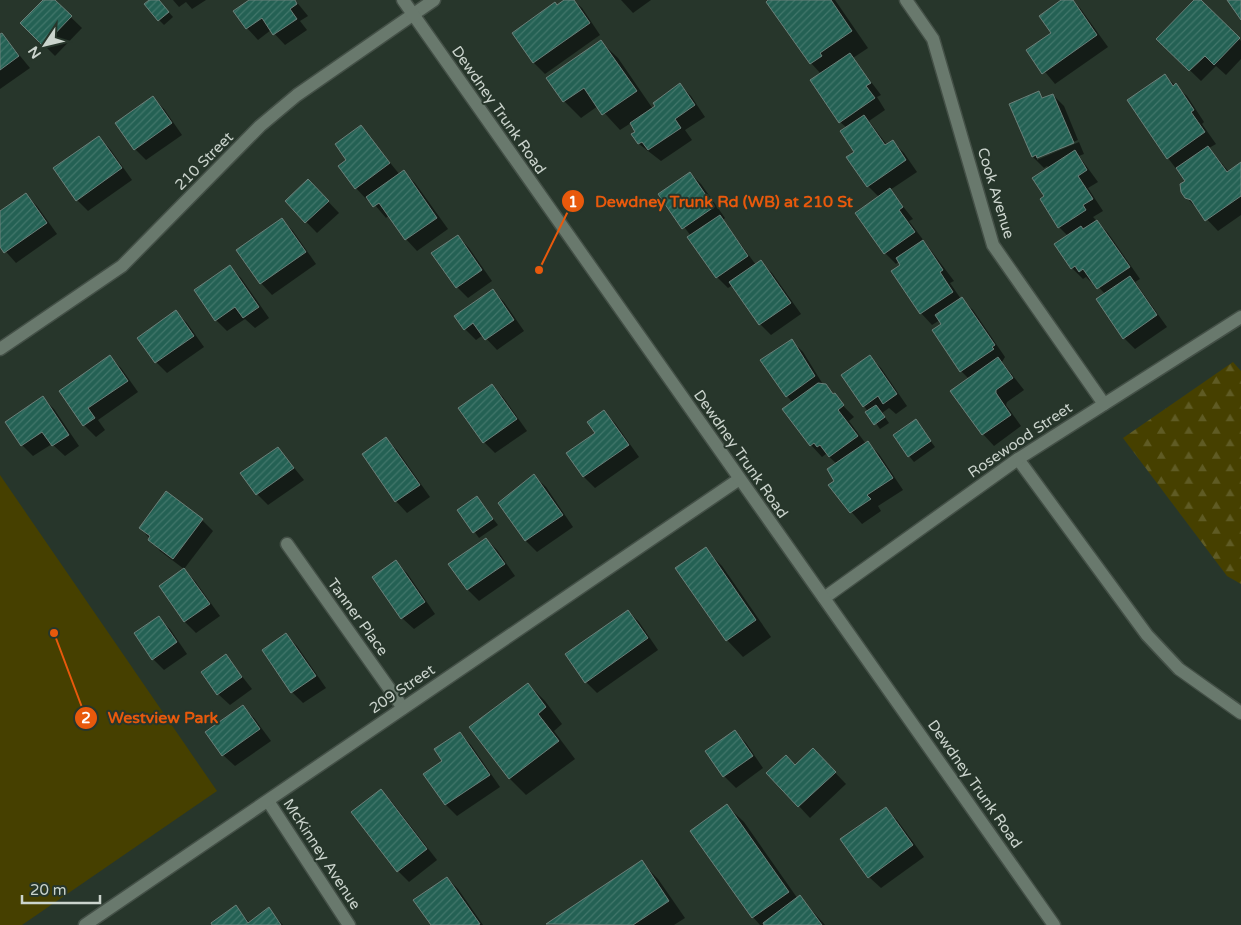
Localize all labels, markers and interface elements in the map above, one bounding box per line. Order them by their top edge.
north arrow [20,20,70,70]
text: N [25,43,45,62]
street label: Dewdney Trunk Road [448,43,550,177]
street label: 210 Street [171,128,237,194]
street label: Cook Avenue [974,145,1018,241]
callout: Dewdney Trunk Rd (WB) at 210 St [560,186,863,217]
text: Dewdney Trunk Rd (WB) at 210 St [595,192,854,212]
text: 1 [568,193,578,211]
street label: Dewdney Trunk Road [690,387,792,521]
street label: Rosewood Street [965,398,1076,481]
street label: Tanner Place [324,575,392,659]
street label: 209 Street [366,660,438,717]
callout: Westview Park [73,702,229,733]
text: Westview Park [108,708,219,728]
text: 2 [81,709,91,727]
street label: Dewdney Trunk Road [924,717,1026,851]
street label: McKinney Avenue [279,795,365,913]
scale bar [22,872,100,904]
text: 20 m [30,881,67,899]

